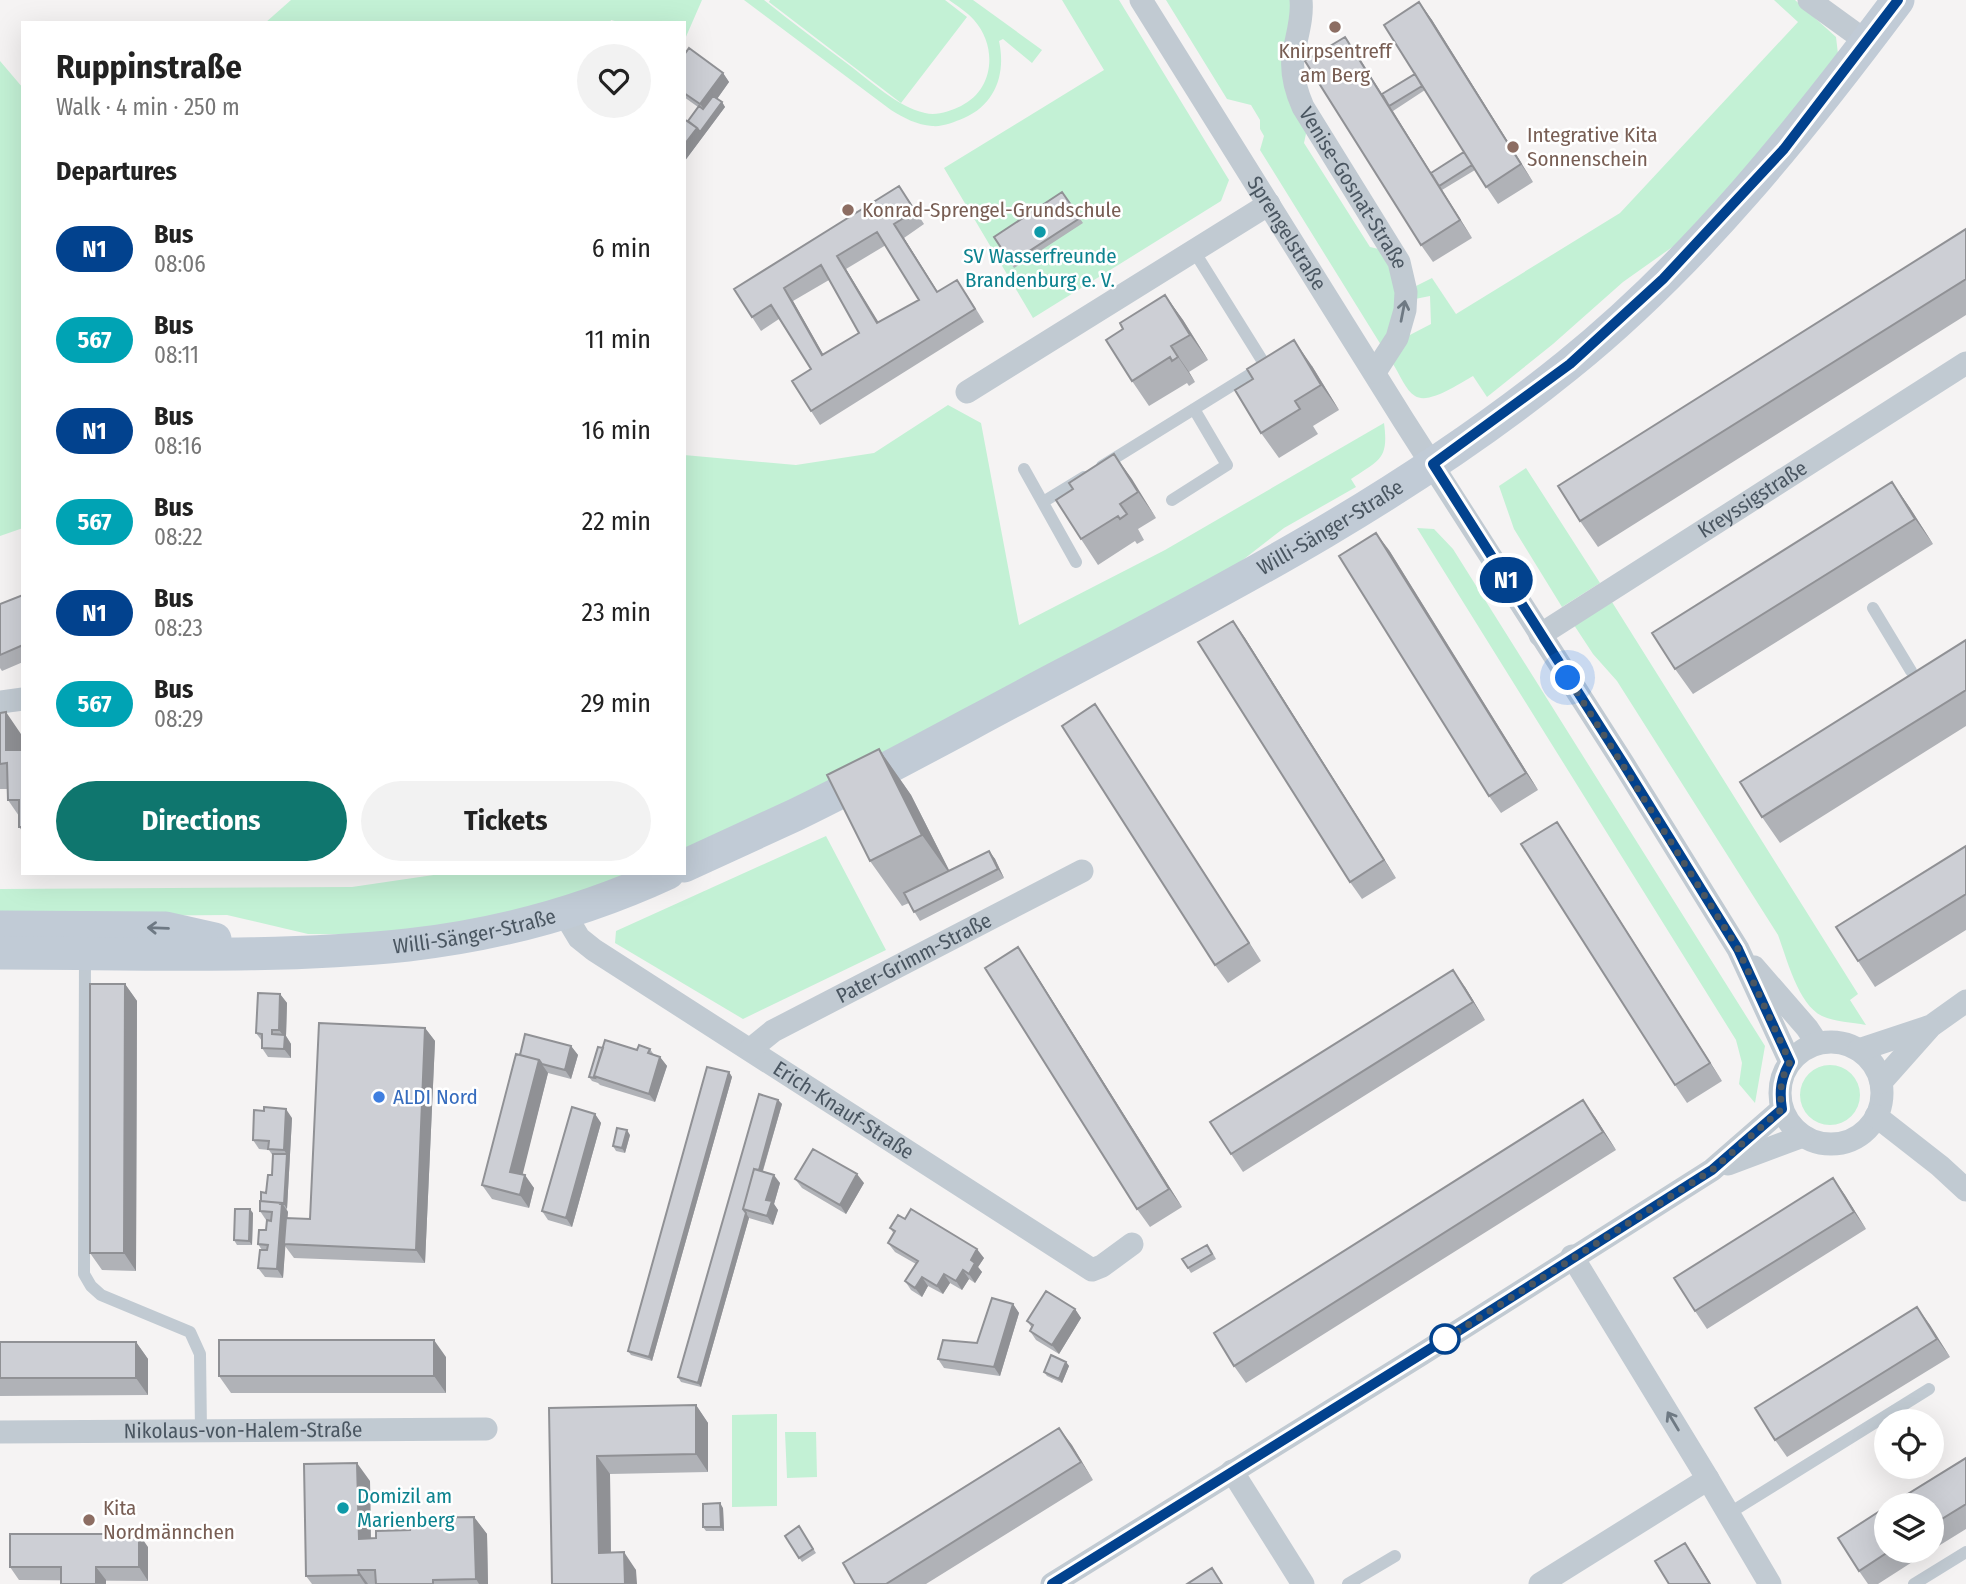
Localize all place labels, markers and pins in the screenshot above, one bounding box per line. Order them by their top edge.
marker: Knirpsentreff am Berg [1327,19,1343,35]
place label: Knirpsentreff am Berg [1278,38,1393,88]
place label: Integrative Kita Sonnenschein [1527,122,1657,172]
marker: Integrative Kita Sonnenschein [1505,139,1521,155]
place label: Konrad-Sprengel-Grundschule [862,197,1121,223]
marker: Konrad-Sprengel-Grundschule [840,202,856,218]
marker: SV Wasserfreunde Brandenburg e. V. [1032,224,1048,240]
place label: SV Wasserfreunde Brandenburg e. V. [963,243,1117,293]
place label: ALDI Nord [393,1084,478,1110]
marker: ALDI Nord [371,1089,387,1105]
unlabelled marker [1430,1324,1460,1354]
place label: Domizil am Marienberg [357,1483,455,1533]
place label: Kita Nordmännchen [103,1495,235,1545]
marker: Domizil am Marienberg [335,1500,351,1516]
marker: Kita Nordmännchen [81,1512,97,1528]

